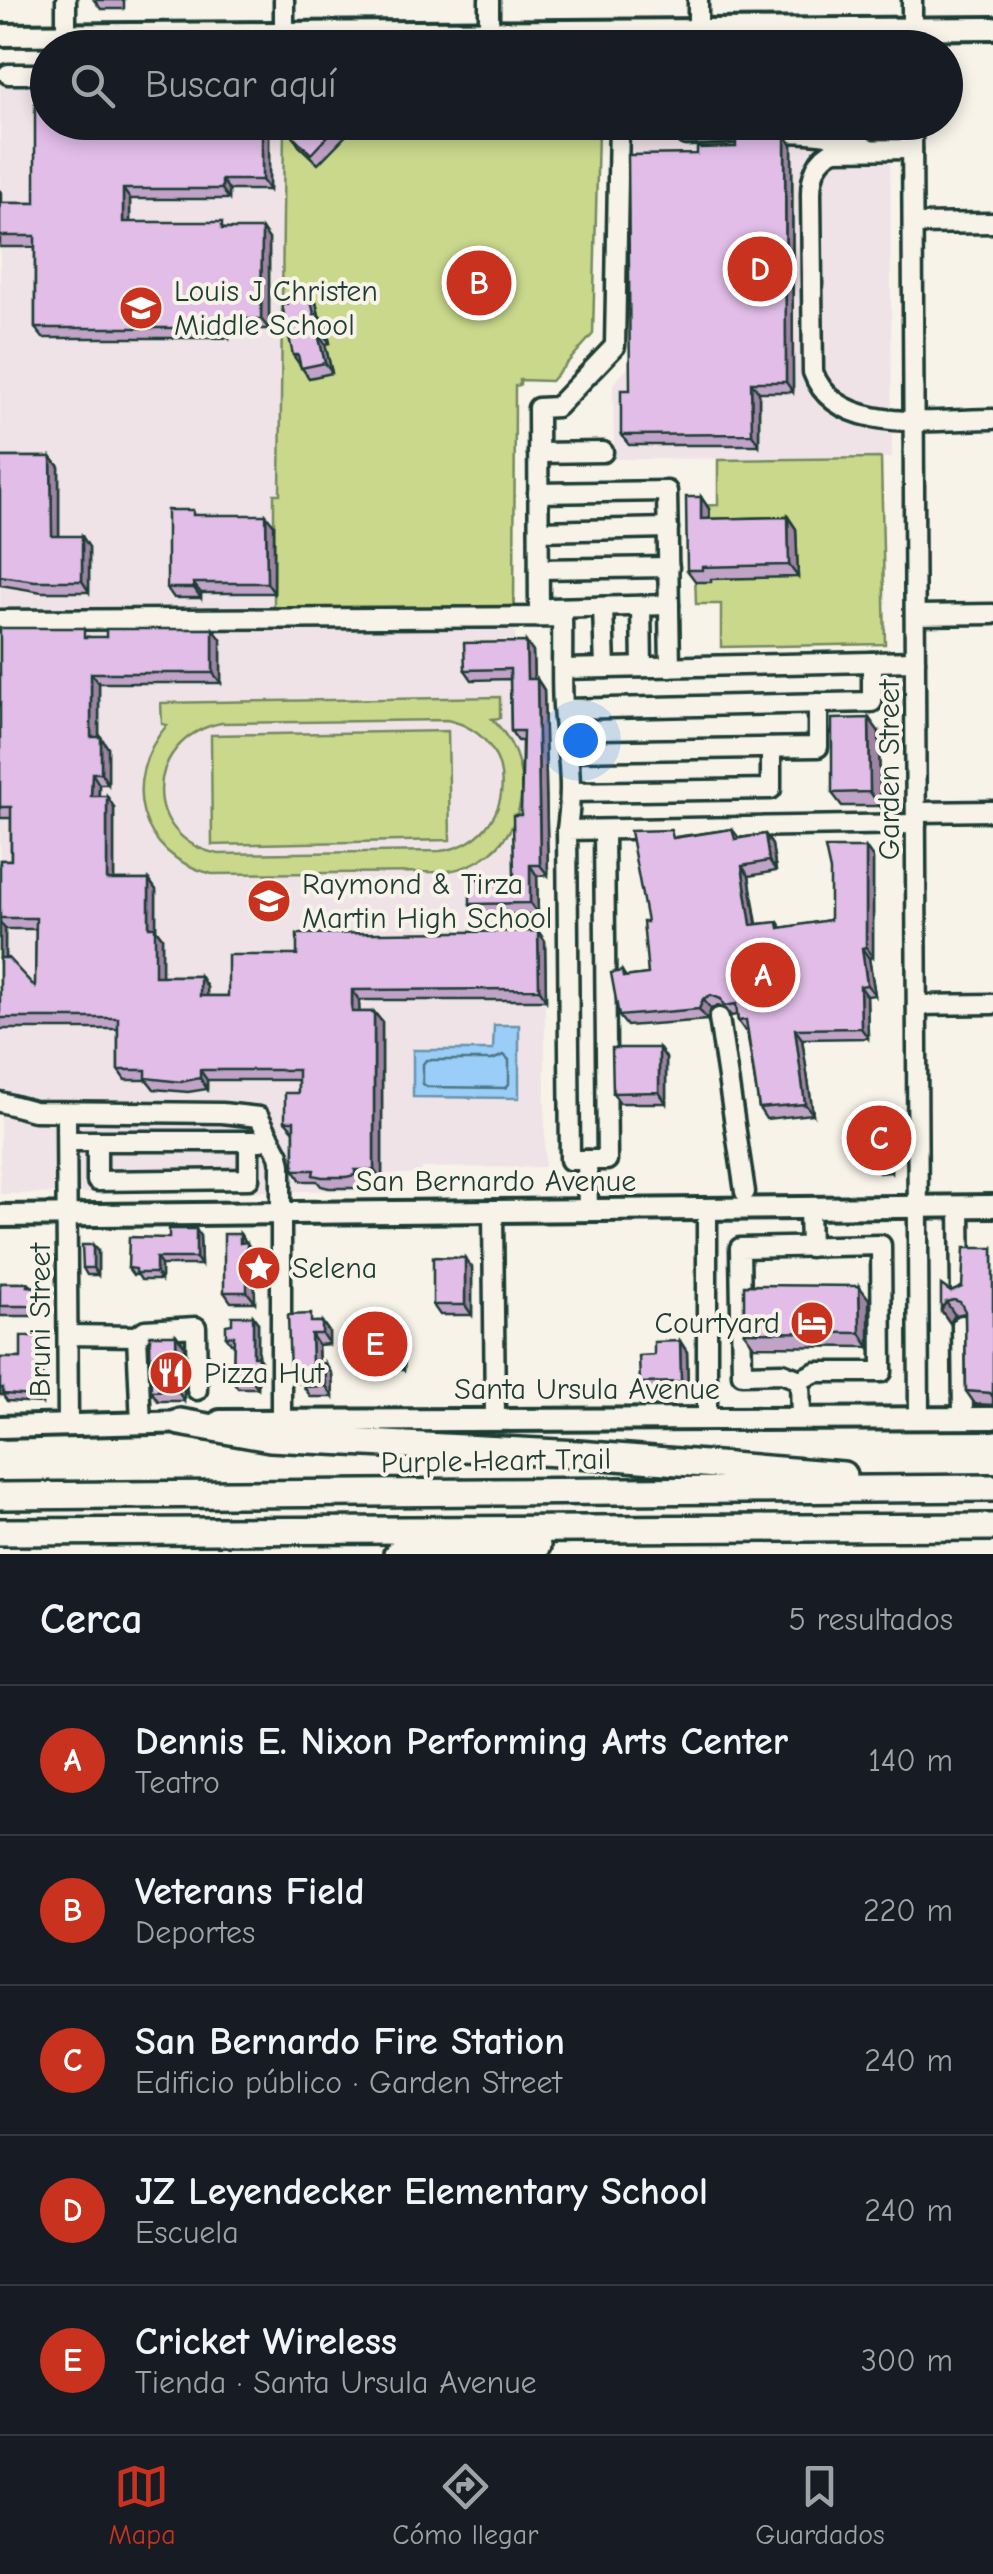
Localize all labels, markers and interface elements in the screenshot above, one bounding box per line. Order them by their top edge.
search box [30,30,963,140]
icon: search [65,58,120,113]
text: Buscar aquí [145,63,337,107]
pin: D [728,232,792,306]
pin: B [446,246,512,320]
place label: Louis J Christen Middle School [174,274,378,343]
school or university icon: Louis J Christen Middle School [118,285,164,331]
street label: Garden Street [872,678,907,860]
your location [555,715,606,766]
place label: Raymond & Tirza Martin High School [302,867,552,936]
school or university icon: Raymond & Tirza Martin High School [246,878,292,924]
pin: A [730,938,796,1012]
pin: C [846,1100,912,1176]
street label: San Bernardo Avenue [356,1164,636,1199]
street label: Bruni Street [23,1241,58,1397]
place icon: Selena [236,1245,282,1291]
place label: Selena [292,1251,377,1286]
hotel icon: Courtyard [789,1300,835,1346]
pin: E [342,1306,408,1382]
place label: Courtyard [655,1306,780,1341]
restaurant icon: Pizza Hut [148,1350,194,1396]
place label: Pizza Hut [204,1356,325,1391]
street label: Santa Ursula Avenue [454,1372,720,1407]
street label: Purple Heart Trail [381,1441,611,1481]
text: Cerca [40,1595,143,1644]
text: 5 resultados [788,1601,953,1638]
text: Dennis E. Nixon Performing Arts Center [135,1720,788,1764]
text: A [64,1742,81,1779]
text: 140 m [868,1742,953,1779]
text: Teatro [135,1764,220,1801]
text: Veterans Field [135,1870,365,1914]
text: B [63,1892,82,1929]
text: 220 m [863,1892,953,1929]
text: Deportes [135,1914,255,1951]
text: San Bernardo Fire Station [135,2020,565,2064]
text: C [63,2042,82,2079]
text: 240 m [864,2042,953,2079]
text: Edificio público · Garden Street [135,2064,562,2101]
text: JZ Leyendecker Elementary School [135,2170,708,2214]
text: D [63,2192,82,2229]
text: 240 m [864,2192,953,2229]
text: Escuela [135,2214,239,2251]
text: Cricket Wireless [135,2320,397,2364]
text: E [63,2342,82,2379]
text: 300 m [861,2342,953,2379]
text: Tienda · Santa Ursula Avenue [135,2364,537,2401]
tab: Mapa [108,2459,176,2551]
tab: Cómo llegar [392,2459,538,2551]
tab: Guardados [755,2459,885,2551]

